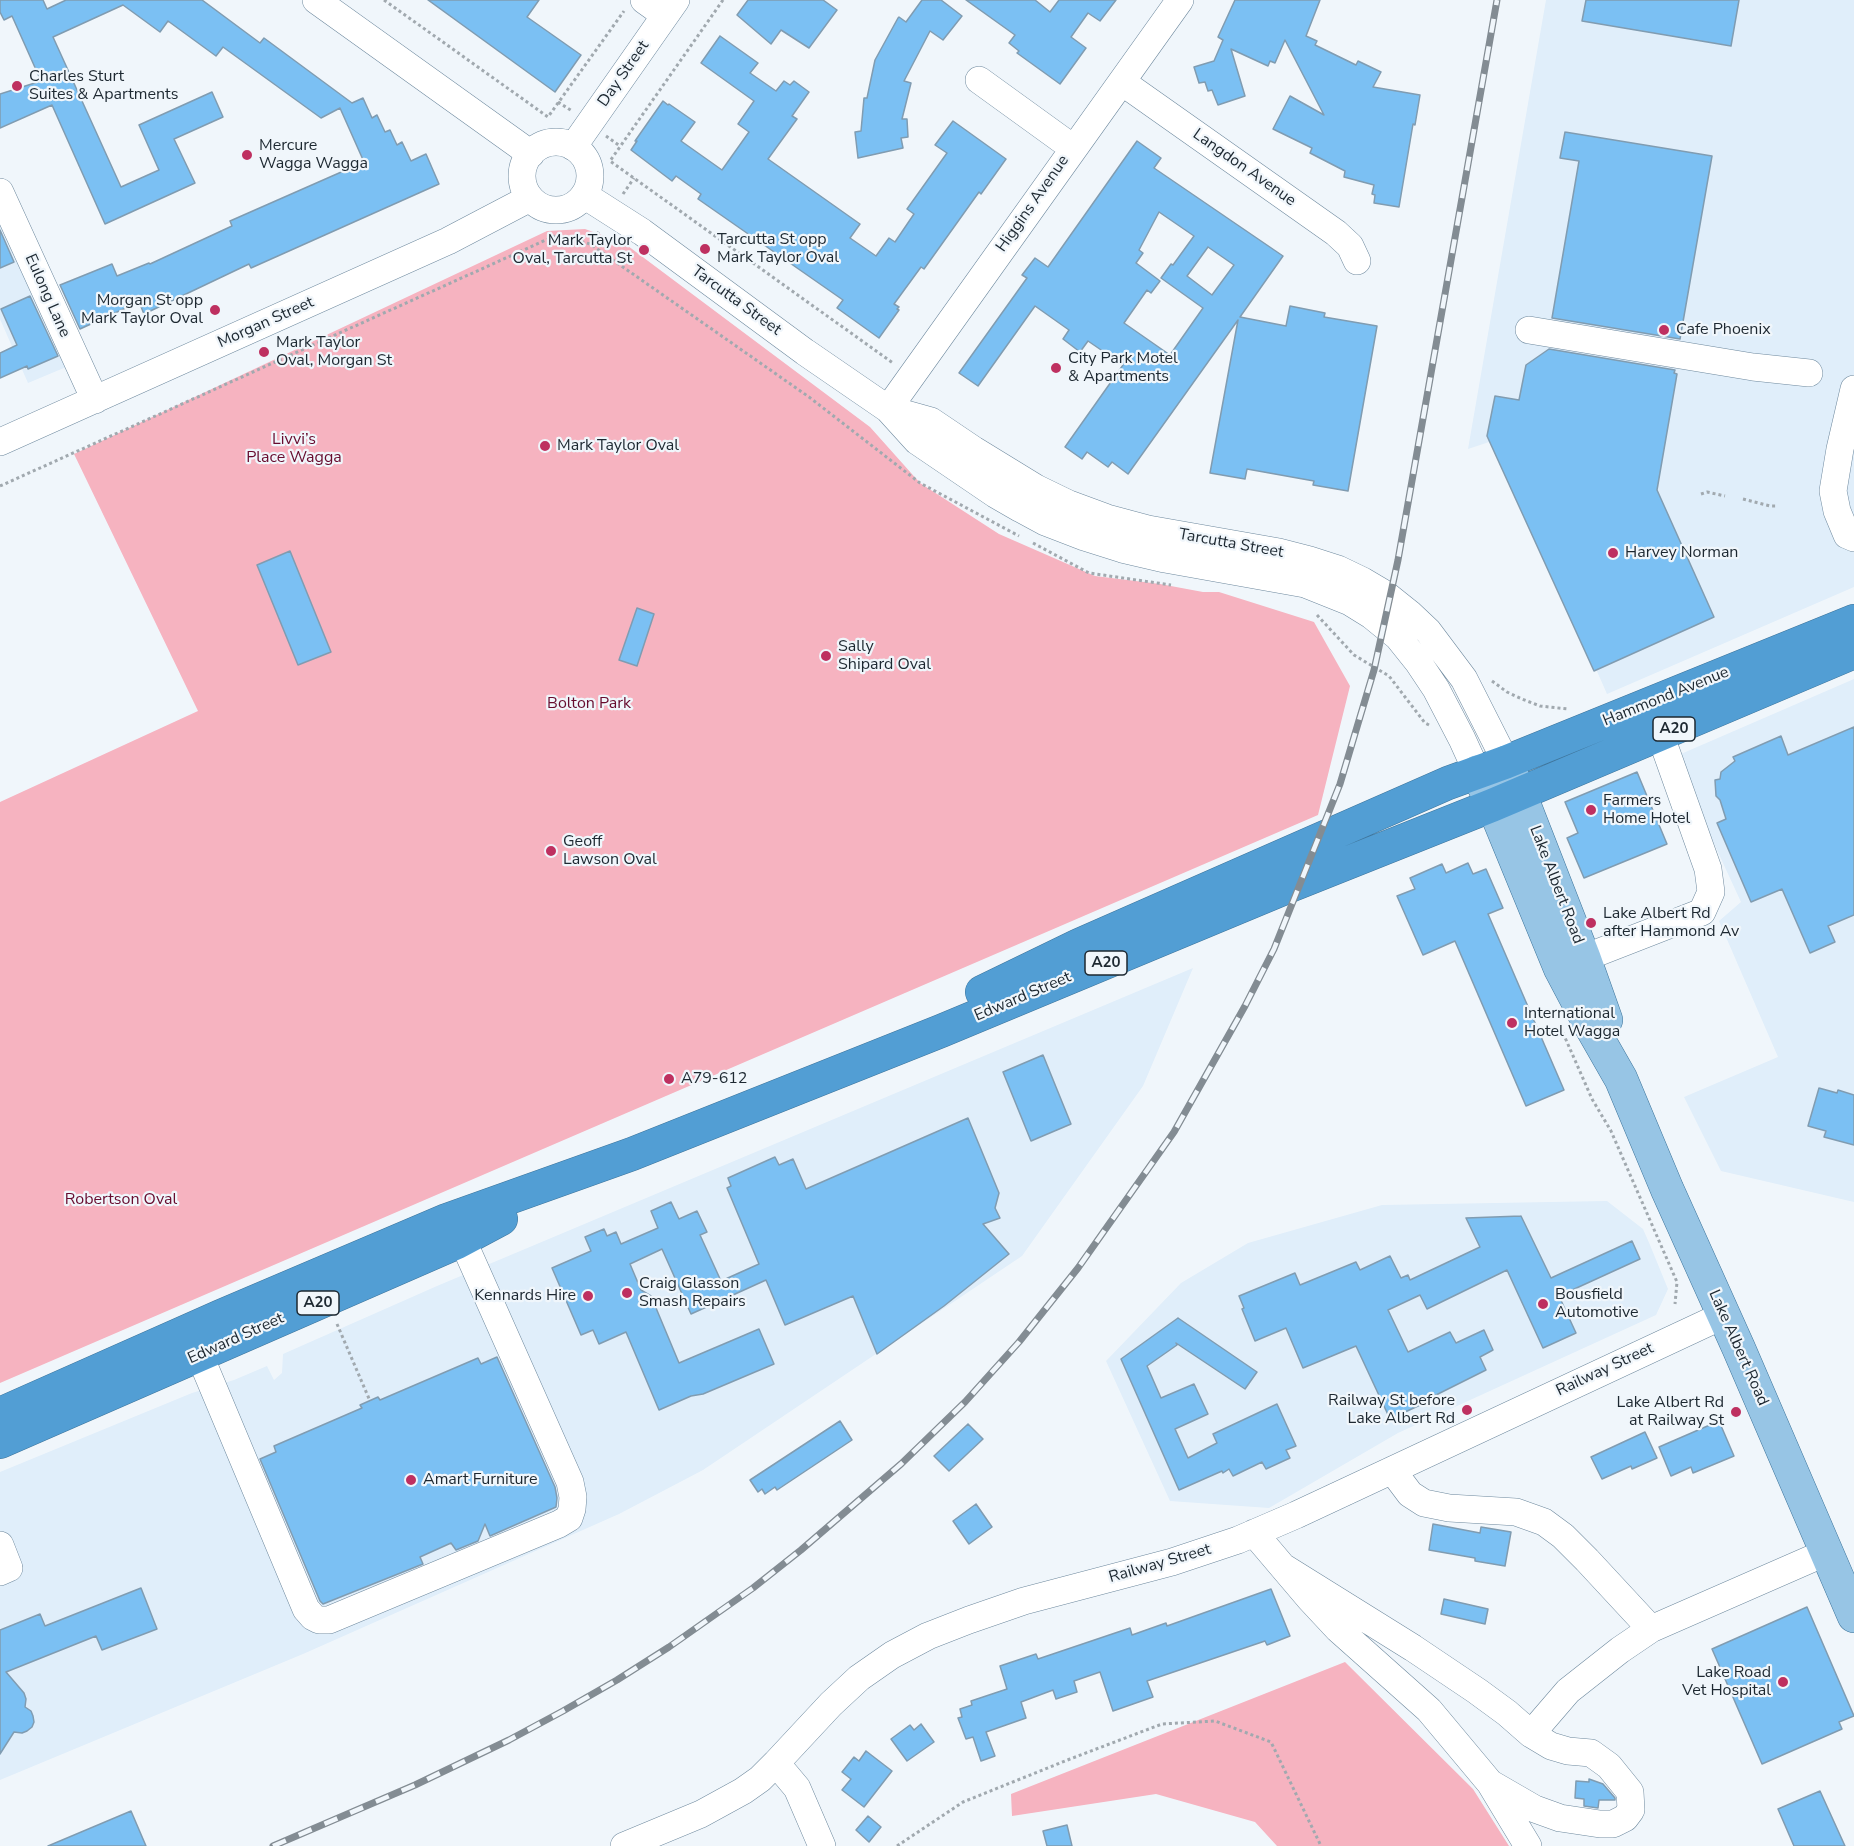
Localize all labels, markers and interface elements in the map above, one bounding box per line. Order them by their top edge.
street label: Day Street [594,37,654,111]
place label: Charles Sturt Suites & Apartments [29,67,178,105]
marker: Charles Sturt Suites & Apartments [10,79,24,93]
street label: Langdon Avenue [1189,125,1299,211]
place label: Mercure Wagga Wagga [259,136,368,174]
marker: Mercure Wagga Wagga [240,148,254,162]
street label: Higgins Avenue [993,152,1073,256]
place label: Tarcutta St opp Mark Taylor Oval [717,230,839,268]
place label: Mark Taylor Oval, Tarcutta St [513,231,632,269]
marker: Tarcutta St opp Mark Taylor Oval [698,242,712,256]
marker: Mark Taylor Oval, Tarcutta St [637,243,651,257]
street label: Eulong Lane [20,251,74,341]
street label: Tarcutta Street [687,262,785,340]
place label: Morgan St opp Mark Taylor Oval [81,291,203,329]
street label: Morgan Street [215,293,317,353]
marker: Morgan St opp Mark Taylor Oval [208,303,222,317]
place label: Cafe Phoenix [1676,320,1771,340]
marker: Cafe Phoenix [1657,323,1671,337]
place label: Mark Taylor Oval, Morgan St [276,333,392,371]
marker: Mark Taylor Oval, Morgan St [257,345,271,359]
place label: City Park Motel & Apartments [1068,349,1178,387]
marker: City Park Motel & Apartments [1049,361,1063,375]
park label: Livvi’s Place Wagga [246,430,342,468]
place label: Mark Taylor Oval [557,436,679,456]
marker: Mark Taylor Oval [538,439,552,453]
street label: Tarcutta Street [1177,525,1285,563]
place label: Harvey Norman [1625,543,1738,563]
marker: Harvey Norman [1606,546,1620,560]
place label: Sally Shipard Oval [838,637,931,675]
marker: Sally Shipard Oval [819,649,833,663]
street label: Hammond Avenue [1600,663,1732,731]
park label: Bolton Park [547,694,631,714]
road number: A20 [1653,717,1695,741]
place label: Farmers Home Hotel [1603,791,1690,829]
marker: Farmers Home Hotel [1584,803,1598,817]
street label: Lake Albert Road [1525,823,1587,947]
place label: Geoff Lawson Oval [563,832,657,870]
marker: Geoff Lawson Oval [544,844,558,858]
place label: Lake Albert Rd after Hammond Av [1603,904,1739,942]
marker: Lake Albert Rd after Hammond Av [1584,916,1598,930]
road number: A20 [1085,951,1127,975]
street label: Edward Street [972,968,1074,1026]
place label: International Hotel Wagga [1524,1004,1620,1042]
marker: International Hotel Wagga [1505,1016,1519,1030]
place label: A79-612 [681,1069,747,1089]
marker: A79-612 [662,1072,676,1086]
park label: Robertson Oval [65,1190,177,1210]
place label: Craig Glasson Smash Repairs [639,1274,746,1312]
place label: Bousfield Automotive [1555,1285,1639,1323]
place label: Kennards Hire [474,1286,576,1306]
marker: Craig Glasson Smash Repairs [620,1286,634,1300]
street label: Lake Albert Road [1704,1287,1772,1409]
marker: Kennards Hire [581,1289,595,1303]
road number: A20 [297,1291,339,1315]
marker: Bousfield Automotive [1536,1297,1550,1311]
street label: Edward Street [185,1309,287,1369]
street label: Railway Street [1553,1339,1657,1401]
place label: Railway St before Lake Albert Rd [1328,1391,1455,1429]
place label: Lake Albert Rd at Railway St [1616,1393,1724,1431]
marker: Railway St before Lake Albert Rd [1460,1403,1474,1417]
marker: Lake Albert Rd at Railway St [1729,1405,1743,1419]
place label: Amart Furniture [423,1470,538,1490]
marker: Amart Furniture [404,1473,418,1487]
street label: Railway Street [1107,1540,1213,1588]
place label: Lake Road Vet Hospital [1682,1663,1771,1701]
marker: Lake Road Vet Hospital [1776,1675,1790,1689]

